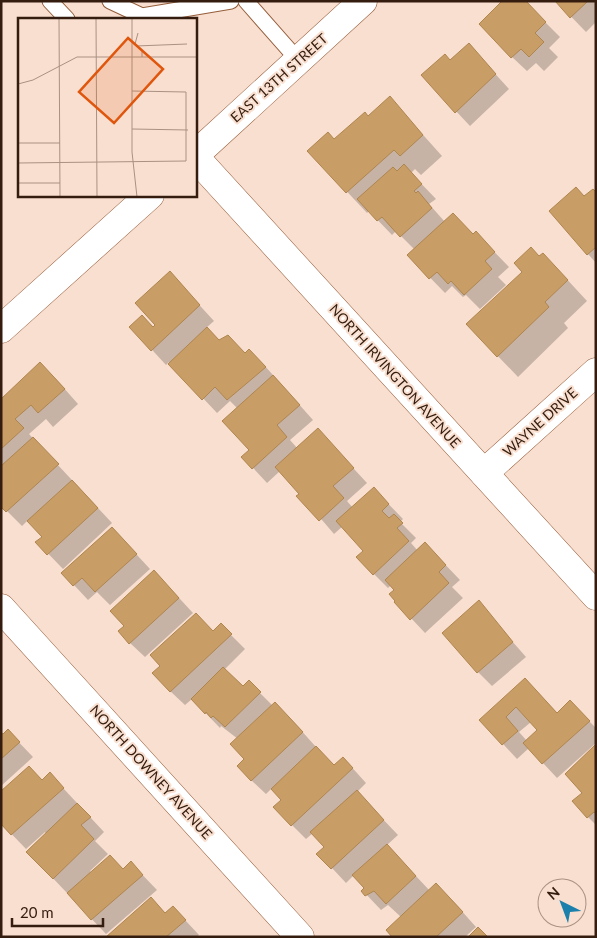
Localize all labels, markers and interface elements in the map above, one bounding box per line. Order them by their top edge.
inset map [18,18,196,196]
street label: EAST 13TH STREET [227,29,331,126]
street label: NORTH IRVINGTON AVENUE [326,300,465,451]
street label: WAYNE DRIVE [499,384,580,460]
street label: NORTH DOWNEY AVENUE [87,701,216,842]
north arrow [537,878,587,928]
text: N [543,883,563,903]
scale bar [12,896,104,928]
text: 20 m [20,903,54,921]

